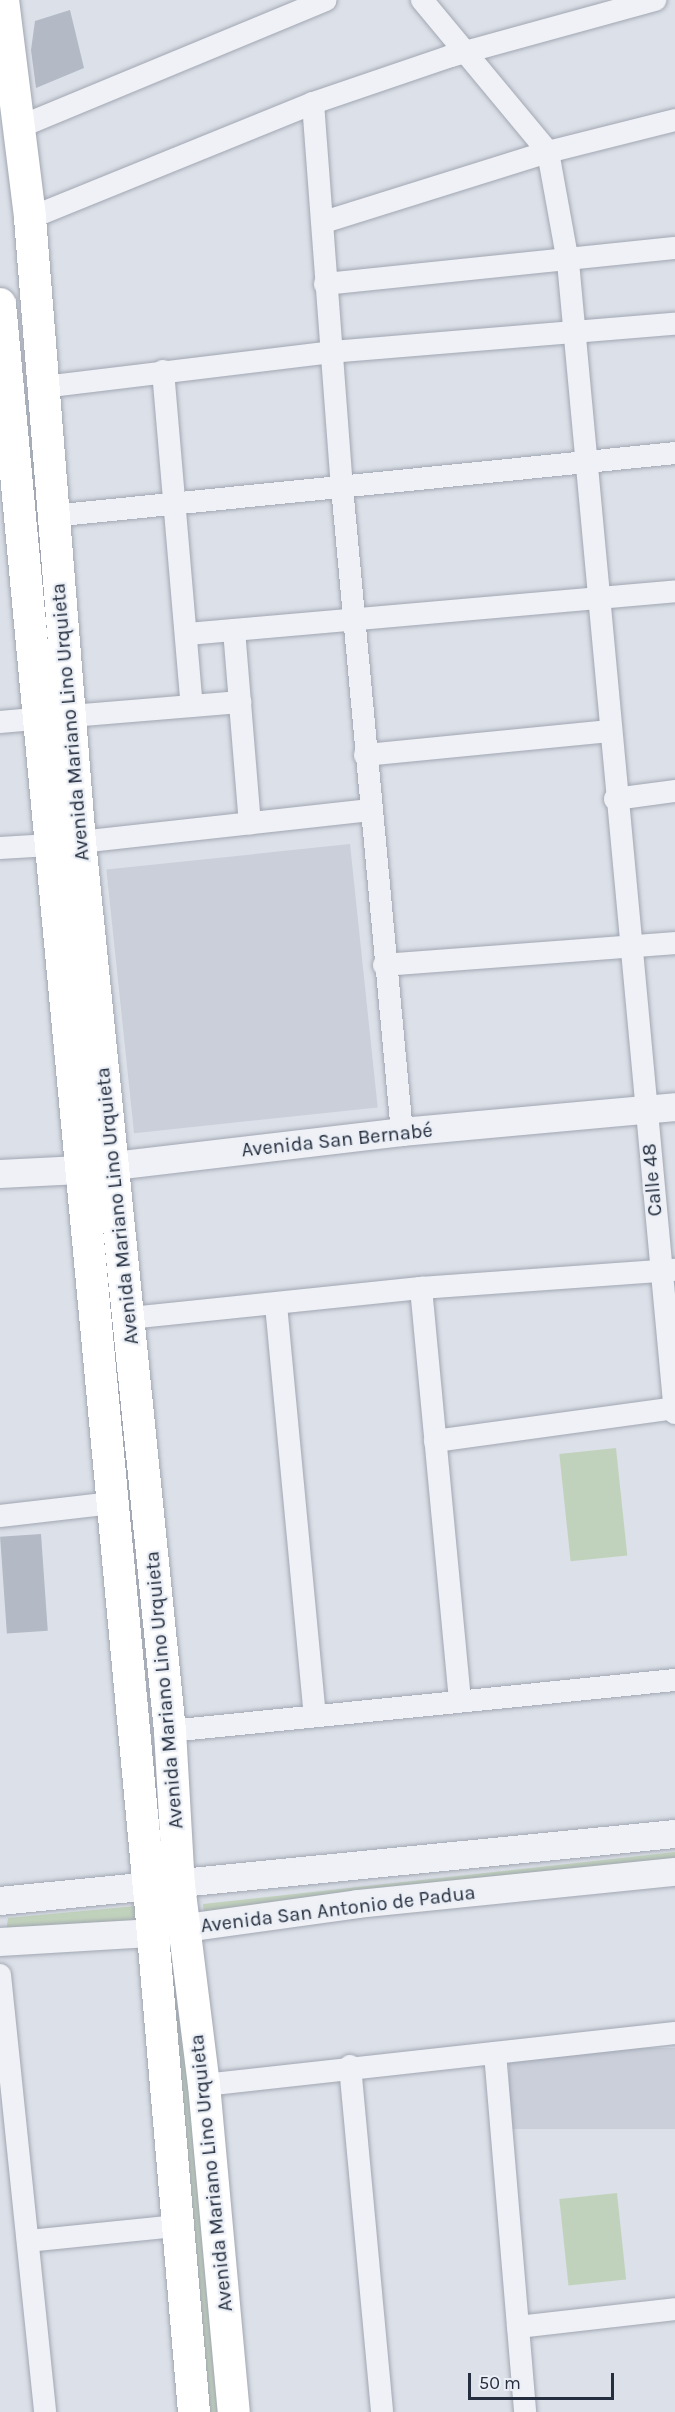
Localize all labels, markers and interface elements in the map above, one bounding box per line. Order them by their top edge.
street label: Avenida Mariano Lino Urquieta [46,582,94,862]
street label: Avenida Mariano Lino Urquieta [90,1066,144,1346]
street label: Avenida San Bernabé [240,1118,434,1162]
street label: Calle 48 [637,1143,667,1217]
street label: Avenida Mariano Lino Urquieta [140,1550,188,1830]
street label: Avenida San Antonio de Padua [199,1880,477,1938]
street label: Avenida Mariano Lino Urquieta [184,2033,238,2313]
scale bar [471,2361,616,2399]
text: 50 m [479,2372,521,2394]

